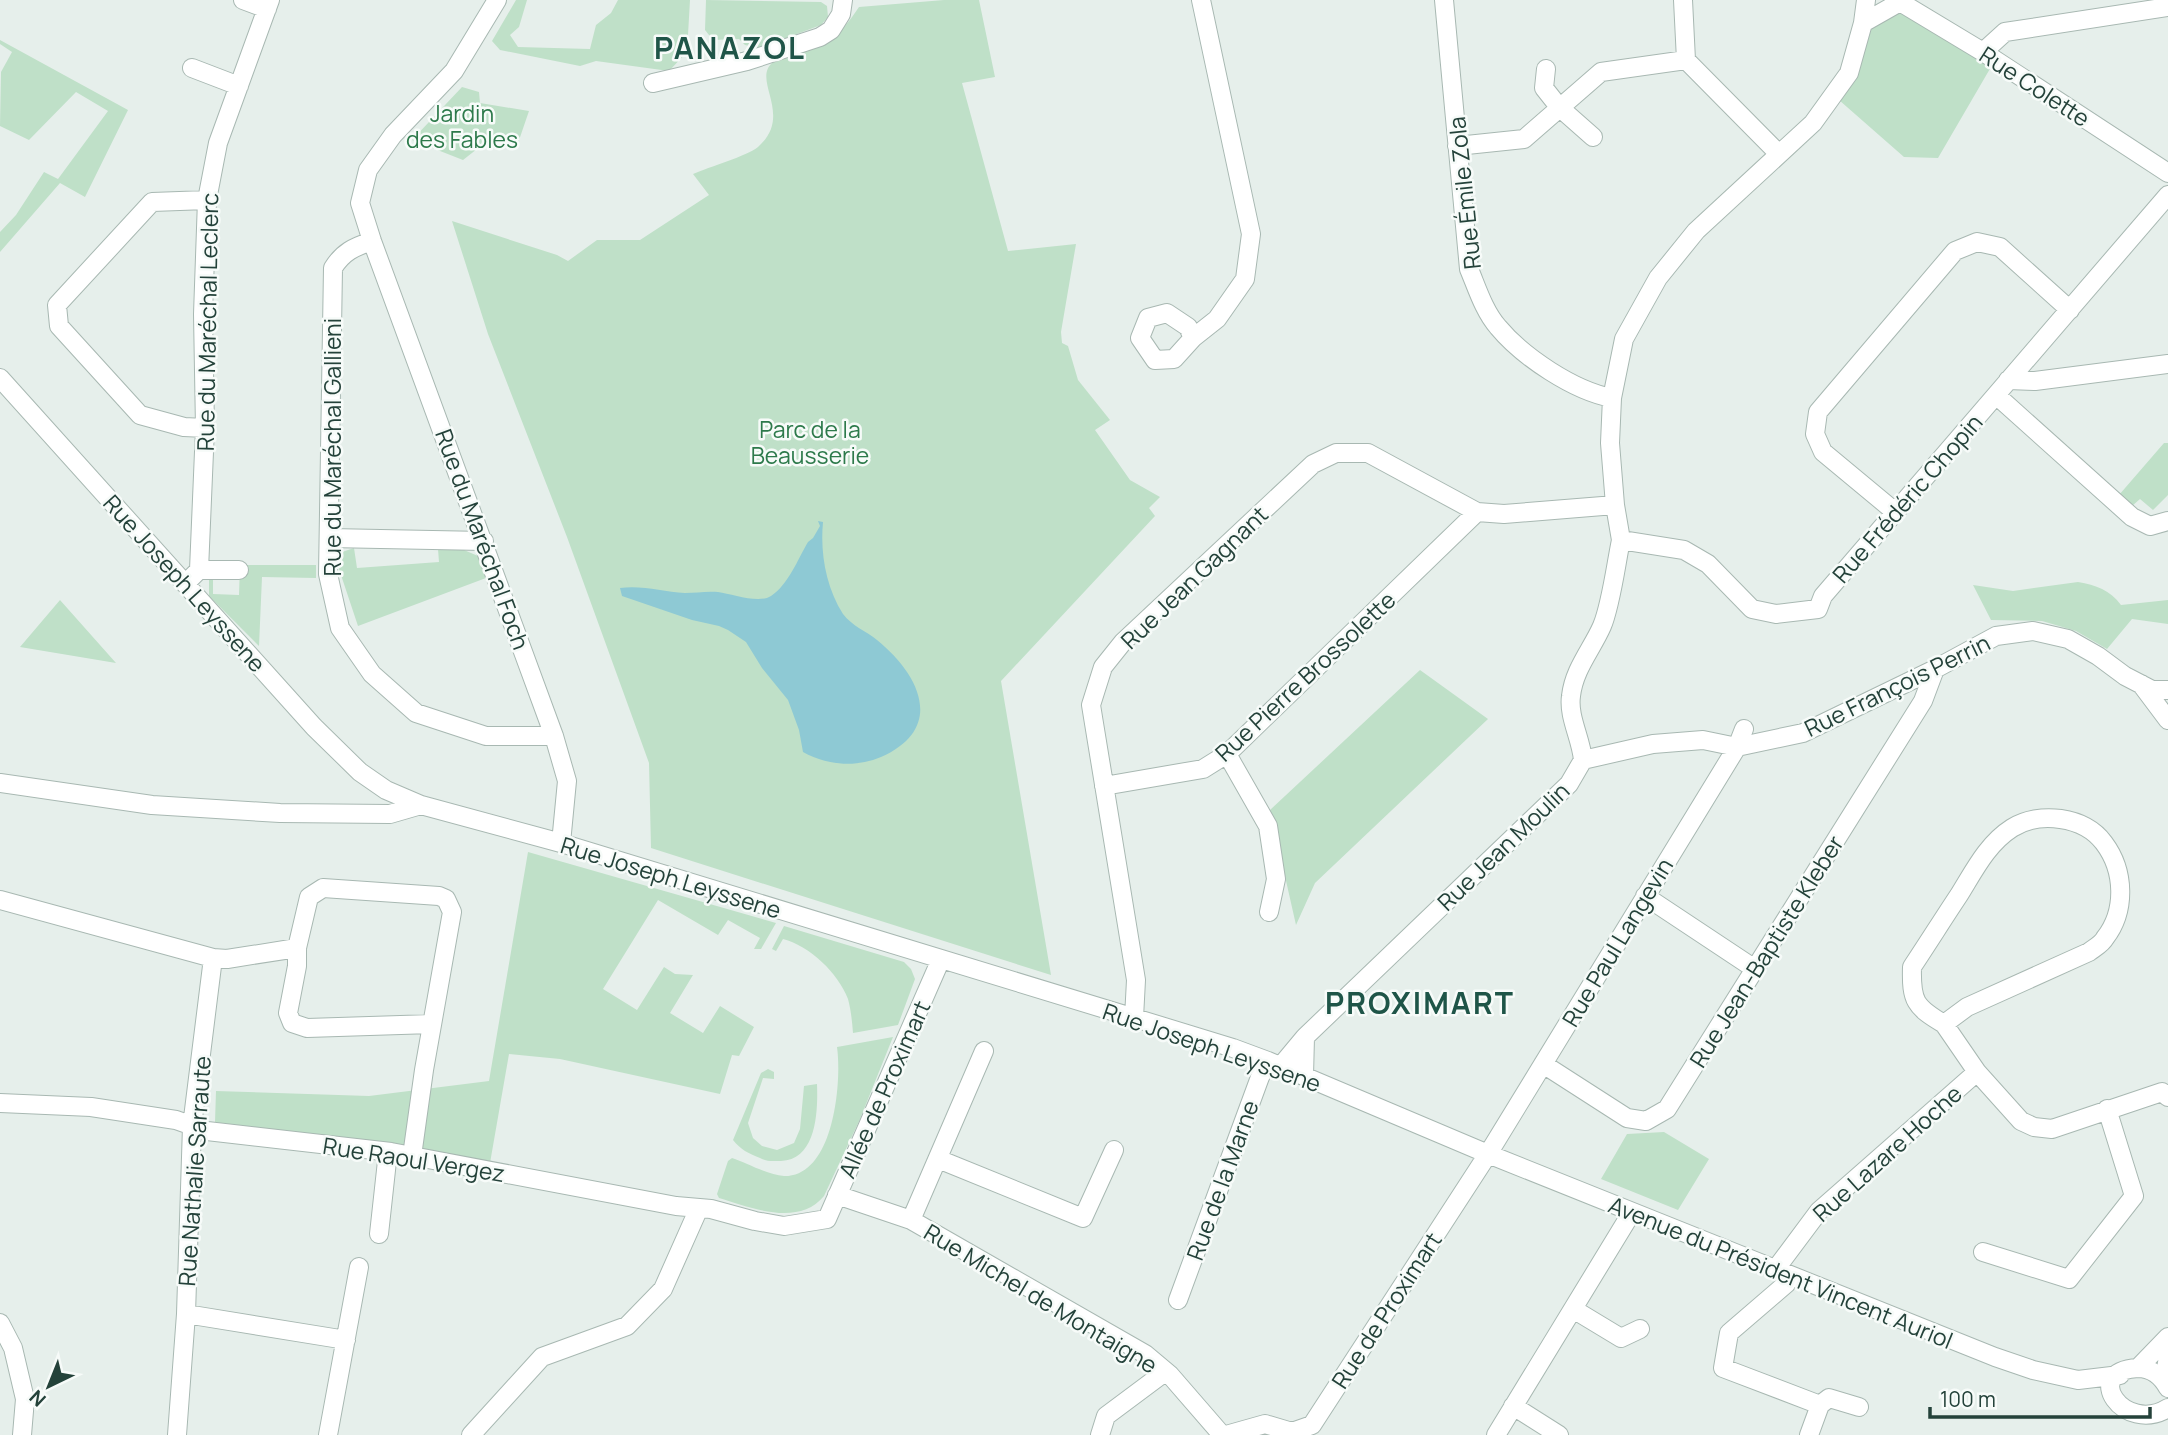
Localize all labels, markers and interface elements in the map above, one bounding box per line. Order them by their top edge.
district label: PANAZOL [654,27,806,68]
street label: Rue Colette [1974,38,2096,134]
park label: Jardin des Fables [406,97,518,155]
street label: Rue Émile Zola [1440,115,1488,271]
street label: Rue du Maréchal Leclerc [189,193,225,451]
street label: Rue du Maréchal Gallieni [316,318,348,576]
street label: Rue Frédéric Chopin [1825,407,1989,589]
park label: Parc de la Beausserie [751,413,869,471]
street label: Rue du Maréchal Foch [428,424,538,654]
street label: Rue Joseph Leyssene [97,487,273,679]
street label: Rue Jean Gagnant [1113,498,1275,656]
street label: Rue Pierre Brossolette [1208,584,1402,768]
street label: Rue François Perrin [1799,626,1995,744]
street label: Rue Jean Moulin [1430,775,1576,917]
street label: Rue Joseph Leyssene [557,828,785,926]
street label: Rue Jean-Baptiste Kleber [1681,829,1851,1073]
street label: Rue Paul Langevin [1554,852,1680,1032]
district label: PROXIMART [1325,982,1515,1023]
street label: Allée de Proximart [831,995,937,1183]
street label: Rue Joseph Leyssene [1099,995,1325,1099]
street label: Rue Nathalie Sarraute [170,1055,218,1287]
street label: Rue Lazare Hoche [1806,1077,1968,1229]
street label: Rue de la Marne [1178,1096,1266,1264]
street label: Rue Raoul Vergez [321,1129,507,1189]
street label: Avenue du Président Vincent Auriol [1604,1188,1958,1356]
street label: Rue Michel de Montaigne [918,1216,1164,1380]
street label: Rue de Proximart [1323,1226,1449,1394]
north arrow [14,1351,84,1421]
scale bar [1930,1376,2150,1420]
text: N [24,1384,51,1413]
text: 100 m [1940,1385,1996,1413]

